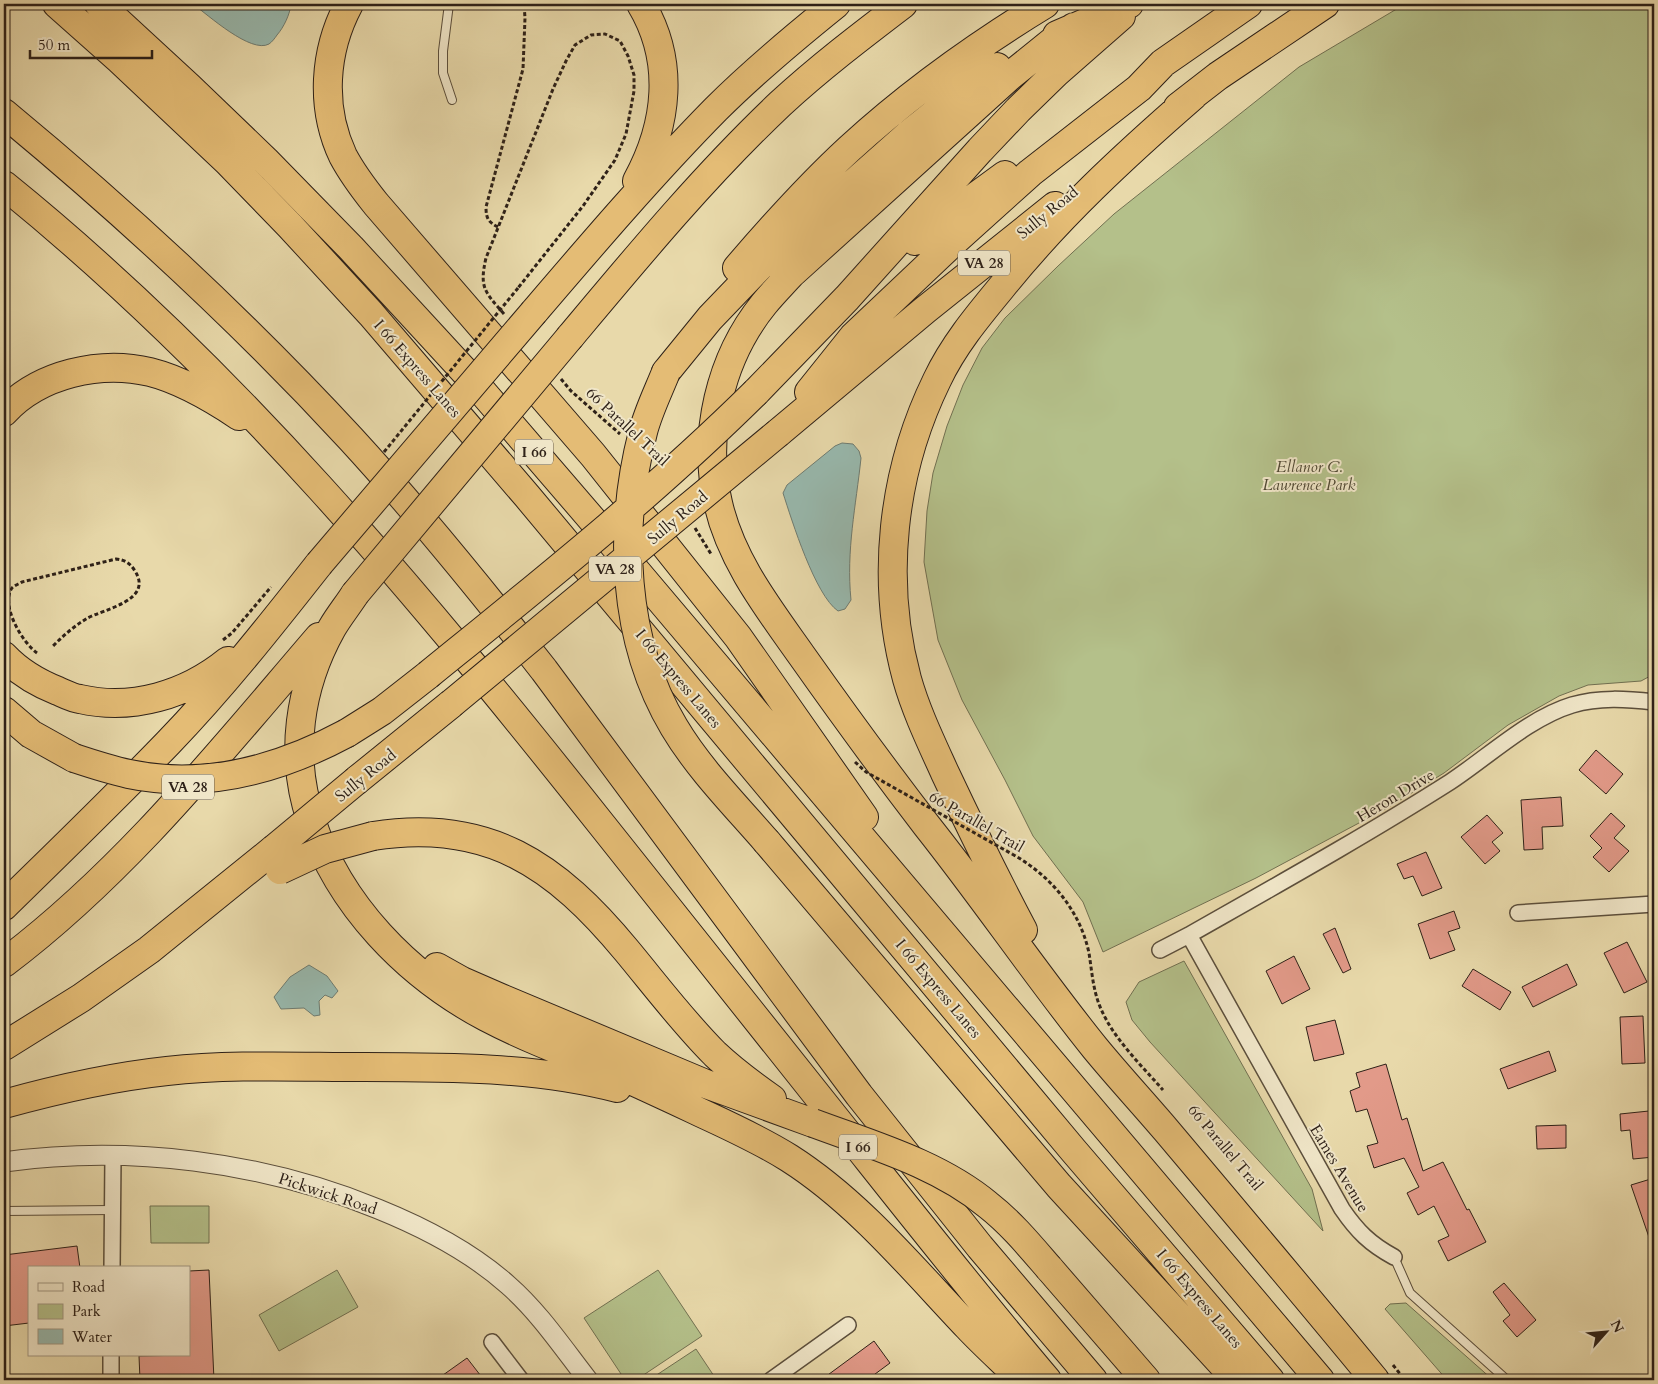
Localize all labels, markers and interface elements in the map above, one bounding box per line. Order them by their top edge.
scale bar [30,28,152,60]
text: 50 m [38,35,70,55]
street label: Sully Road [1012,181,1083,244]
road number: VA 28 [958,250,1010,276]
street label: I 66 Express Lanes [369,315,466,422]
street label: 66 Parallel Trail [581,382,674,471]
road number: I 66 [515,440,553,464]
park label: Ellanor C. Lawrence Park [1263,456,1356,496]
street label: Sully Road [643,486,713,550]
road number: VA 28 [589,556,641,582]
street label: I 66 Express Lanes [630,624,726,733]
street label: Sully Road [330,744,401,807]
street label: Heron Drive [1352,764,1439,828]
road number: VA 28 [162,774,214,800]
street label: 66 Parallel Trail [925,786,1028,858]
street label: I 66 Express Lanes [890,934,986,1043]
street label: 66 Parallel Trail [1183,1100,1268,1196]
street label: Eames Avenue [1304,1120,1374,1217]
road number: I 66 [839,1134,877,1160]
street label: Pickwick Road [276,1168,380,1220]
street label: I 66 Express Lanes [1151,1244,1247,1353]
legend [28,1266,190,1356]
text: Road [72,1277,105,1297]
text: Park [72,1301,101,1321]
north arrow [1580,1306,1630,1356]
text: N [1606,1317,1628,1336]
text: Water [71,1327,113,1347]

